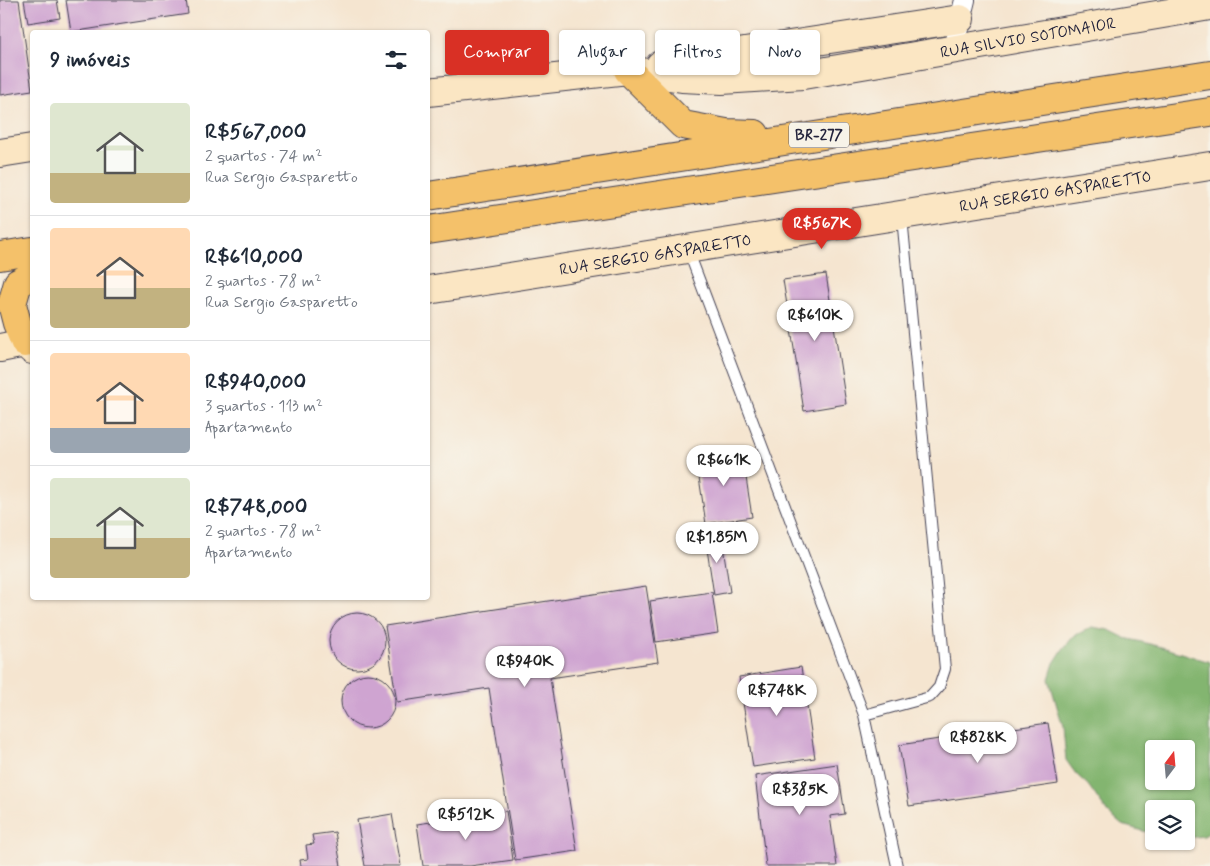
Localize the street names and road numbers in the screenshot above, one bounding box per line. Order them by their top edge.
street label: RUA SILVIO SOTOMAIOR [939,13,1117,64]
road number: BR-277 [789,122,849,148]
street label: RUA SERGIO GASPARETTO [958,166,1153,218]
street label: RUA SERGIO GASPARETTO [558,230,753,281]

